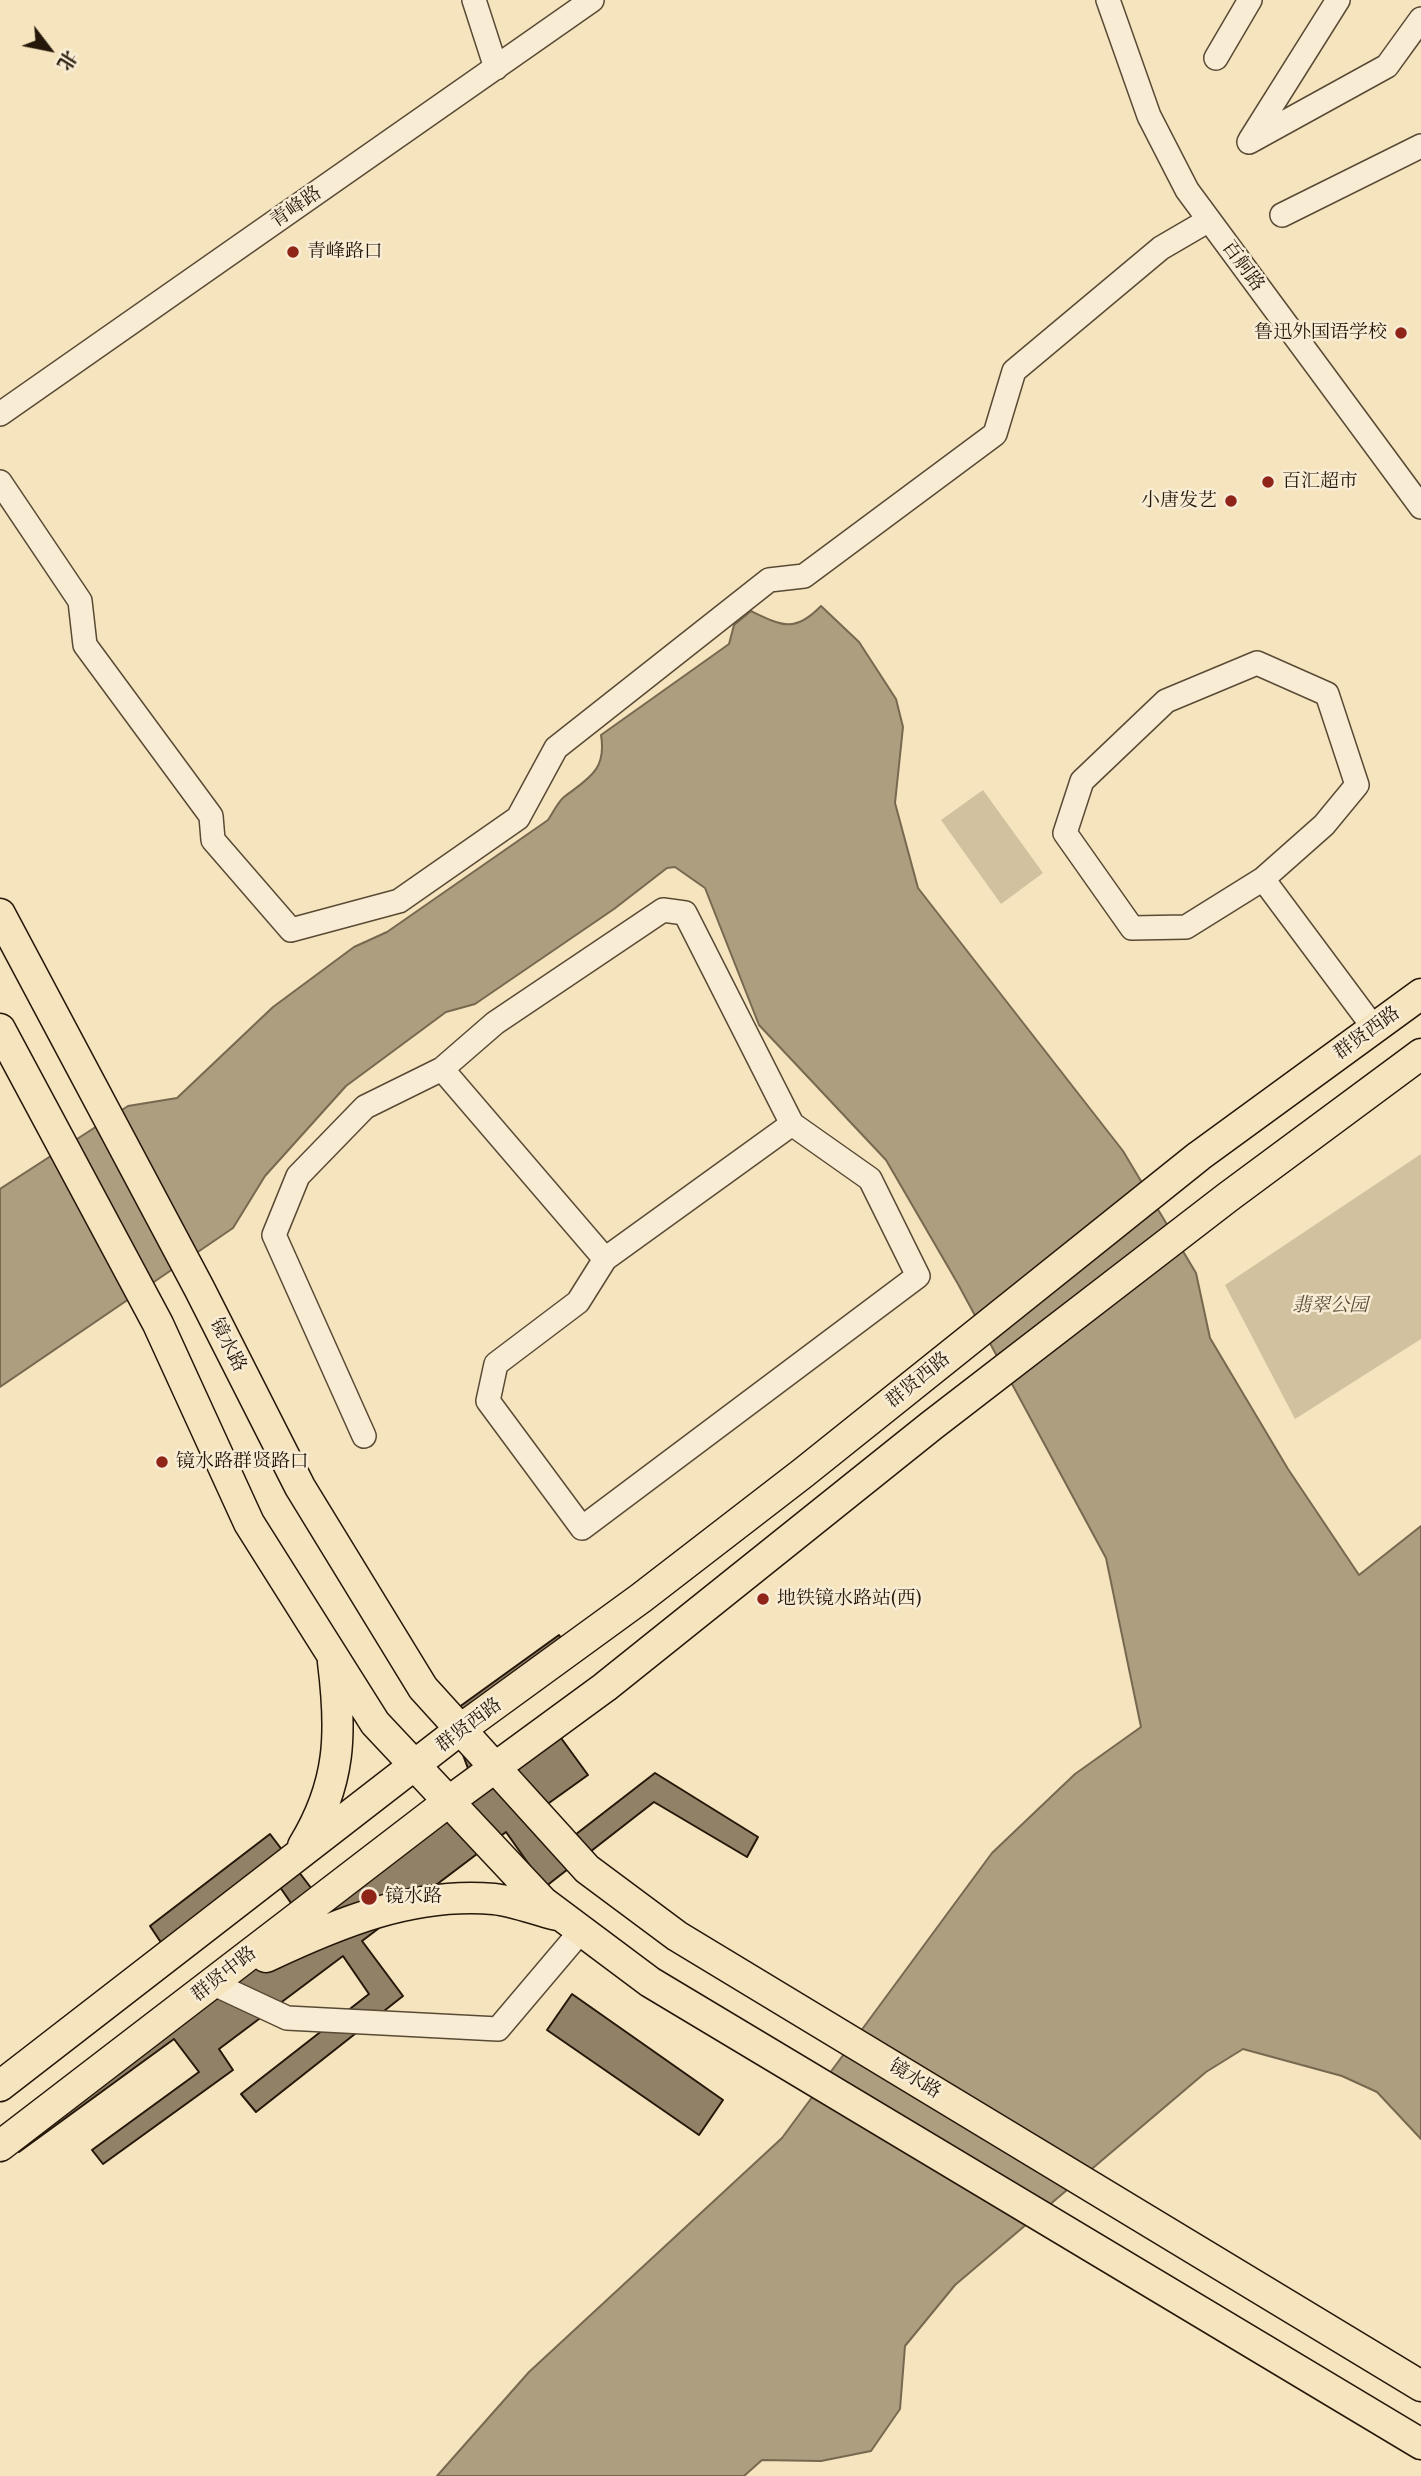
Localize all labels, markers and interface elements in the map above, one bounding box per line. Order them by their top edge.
north arrow [14,14,84,84]
text: 北 [52,46,82,75]
street label: 青峰路 [266,181,326,233]
street label: 百舸路 [1217,236,1269,296]
place label: 青峰路口 [307,241,383,263]
marker: 青峰路口 [285,244,301,260]
place label: 鲁迅外国语学校 [1254,322,1387,344]
marker: 鲁迅外国语学校 [1393,325,1409,341]
place label: 百汇超市 [1282,471,1358,493]
marker: 百汇超市 [1260,474,1276,490]
place label: 小唐发艺 [1141,490,1217,512]
marker: 小唐发艺 [1223,493,1239,509]
street label: 群贤西路 [1330,1001,1404,1065]
park label: 翡翠公园 [1292,1295,1368,1317]
street label: 镜水路 [205,1314,251,1376]
street label: 群贤西路 [881,1347,955,1413]
place label: 镜水路群贤路口 [176,1451,309,1473]
marker: 镜水路群贤路口 [154,1454,170,1470]
place label: 地铁镜水路站(西) [777,1588,922,1610]
marker: 地铁镜水路站(西) [755,1591,771,1607]
street label: 群贤西路 [432,1693,506,1757]
place label: 镜水路 [385,1886,442,1908]
marker: 镜水路 [359,1887,379,1907]
street label: 群贤中路 [187,1942,261,2006]
street label: 镜水路 [885,2055,945,2103]

